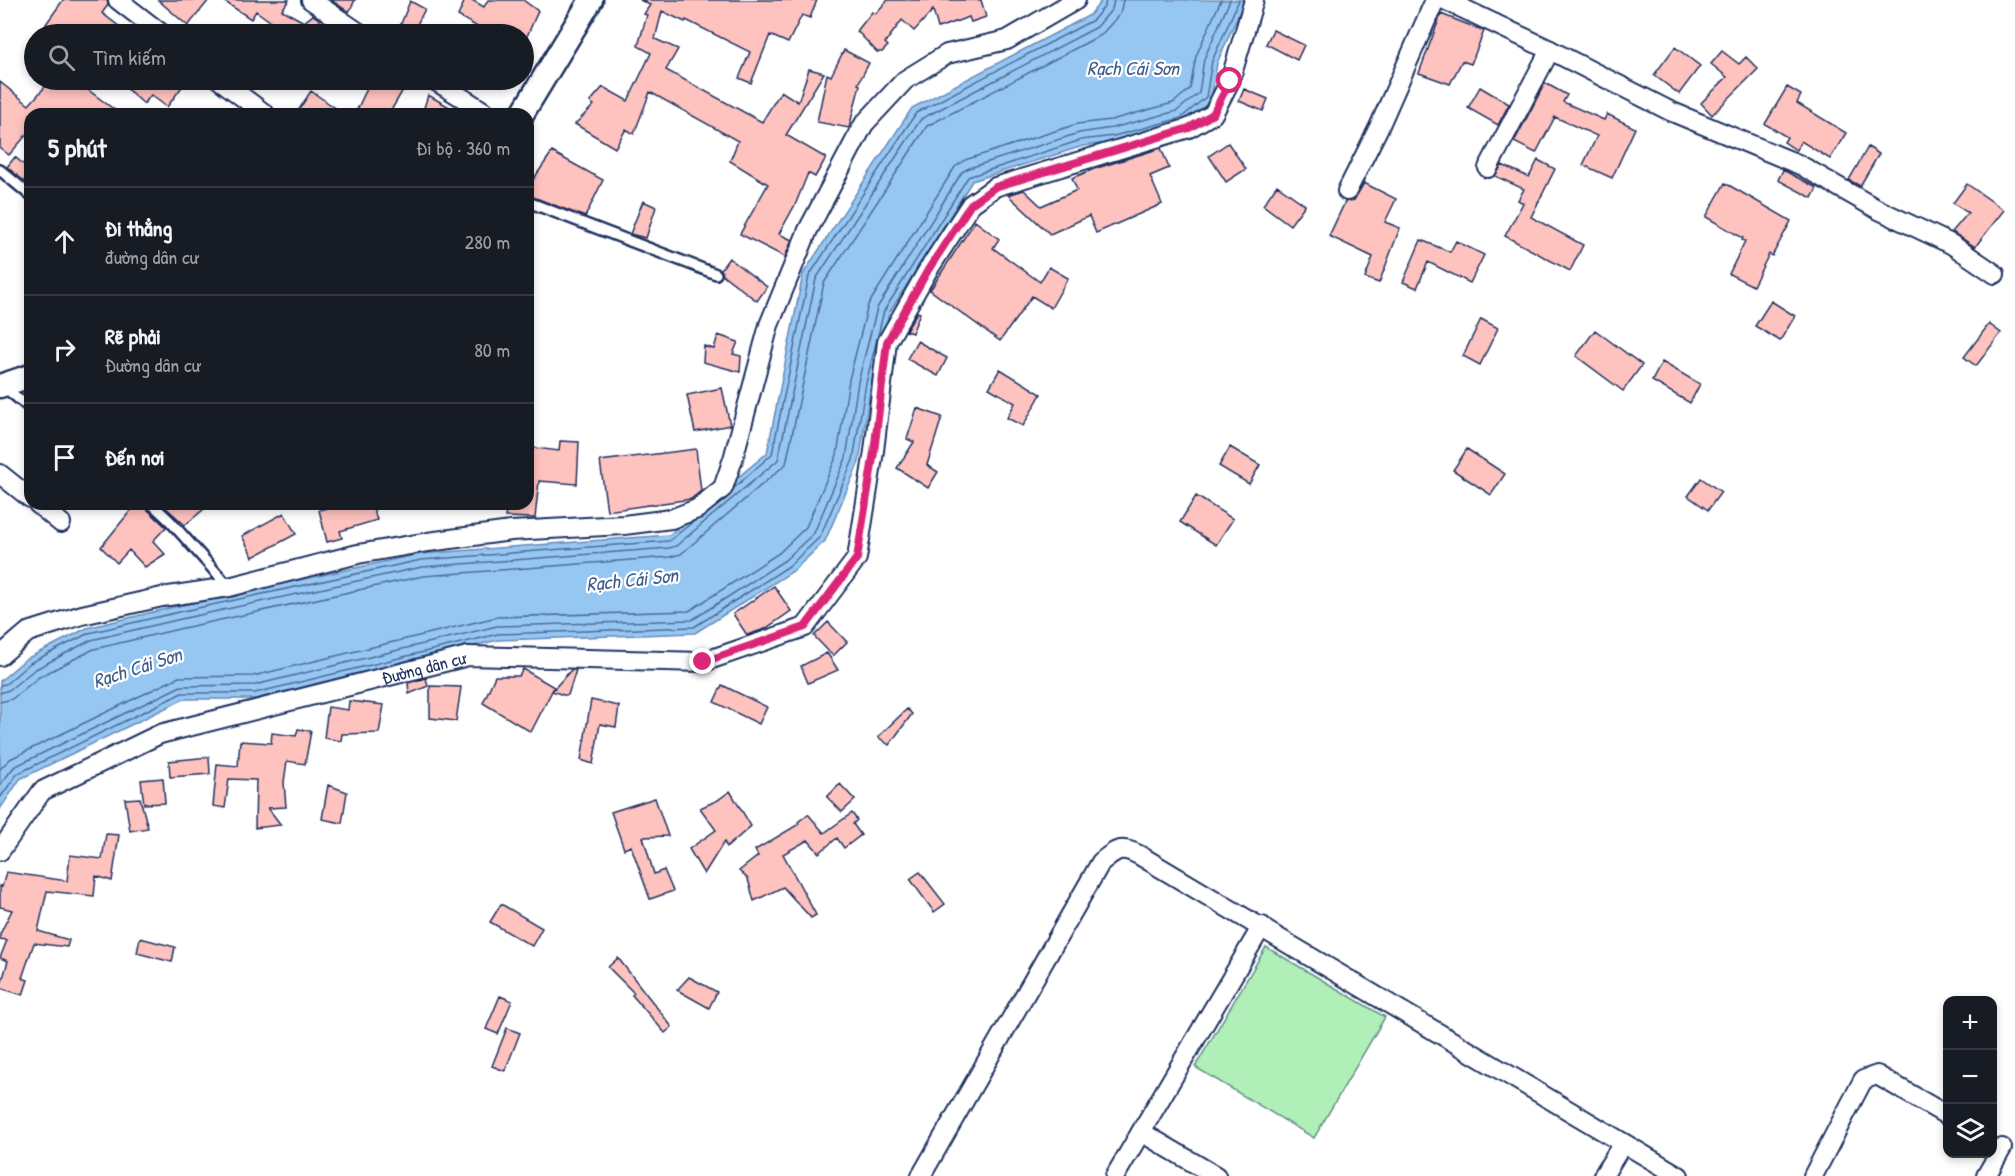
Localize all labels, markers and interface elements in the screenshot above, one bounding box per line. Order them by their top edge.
search box [24,24,534,90]
icon: search [45,41,78,74]
text: Tìm kiếm [93,42,166,72]
water label: Rạch Cái Sơn [1087,54,1181,81]
route start [1216,67,1242,93]
text: 5 phút [48,130,106,165]
text: Đi bộ · 360 m [416,134,510,161]
text: Đi thẳng [105,213,172,243]
icon: ahead [48,225,81,258]
text: 280 m [465,228,510,255]
text: đường dân cư [105,243,198,270]
text: Rẽ phải [105,321,161,351]
icon: right [48,333,81,366]
text: 80 m [474,336,510,363]
text: Đường dân cư [105,351,200,378]
icon: arrive [48,441,81,474]
text: Đến nơi [105,442,165,472]
water label: Rạch Cái Sơn [585,561,681,597]
water label: Rạch Cái Sơn [89,639,187,694]
street label: Đường dân cư [379,644,470,690]
route end [689,648,715,674]
map controls [1943,996,1997,1158]
button: + [1943,996,1997,1050]
button: − [1943,1050,1997,1104]
button: layers [1943,1104,1997,1158]

